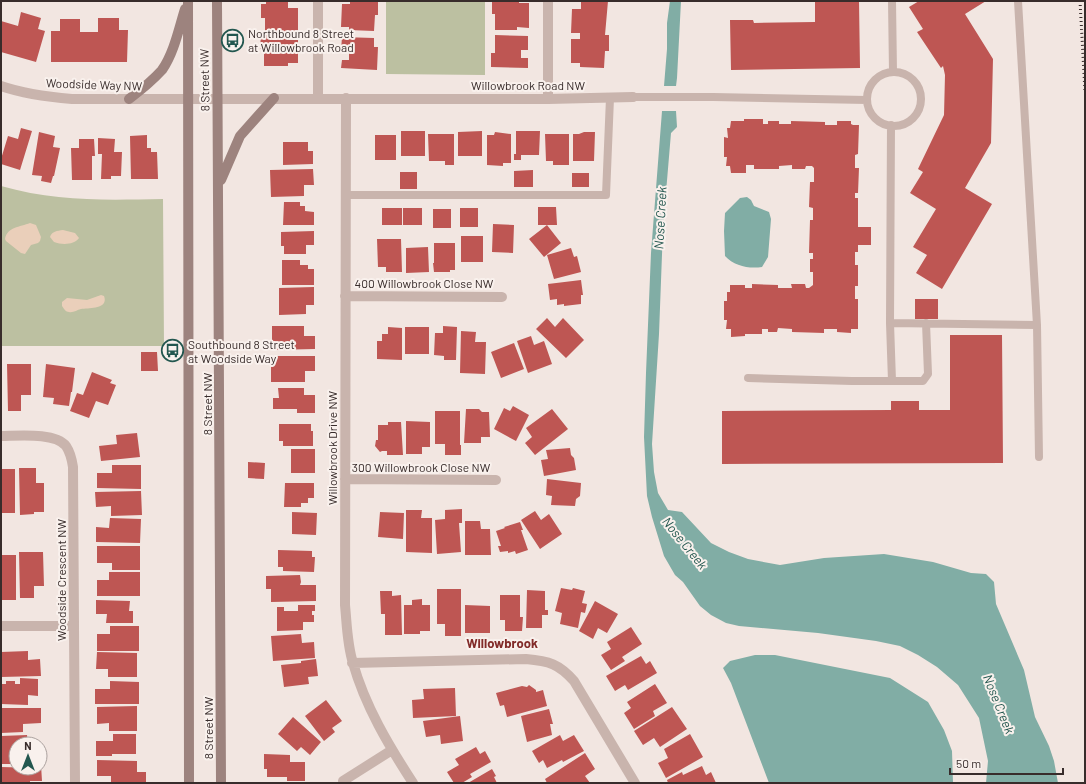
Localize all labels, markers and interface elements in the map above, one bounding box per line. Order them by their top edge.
place label: Northbound 8 Street at Willowbrook Road [248,26,354,54]
bus stop icon: Northbound 8 Street at Willowbrook Road [220,27,246,53]
street label: 8 Street NW [196,48,212,111]
street label: Woodside Way NW [46,75,143,93]
street label: Willowbrook Road NW [471,78,585,92]
water label: Nose Creek [650,186,670,250]
street label: 400 Willowbrook Close NW [355,276,494,290]
place label: Southbound 8 Street at Woodside Way [188,337,295,365]
bus stop icon: Southbound 8 Street at Woodside Way [160,338,186,364]
street label: 8 Street NW [200,372,214,435]
street label: Willowbrook Drive NW [325,390,339,505]
street label: 300 Willowbrook Close NW [352,460,491,474]
water label: Nose Creek [659,514,711,573]
street label: Woodside Crescent NW [54,519,68,641]
district label: Willowbrook [466,635,538,651]
water label: Nose Creek [980,672,1018,737]
street label: 8 Street NW [201,696,215,759]
north arrow [8,736,48,776]
text: N [24,739,32,752]
scale bar [950,750,1063,776]
text: 50 m [956,756,981,770]

